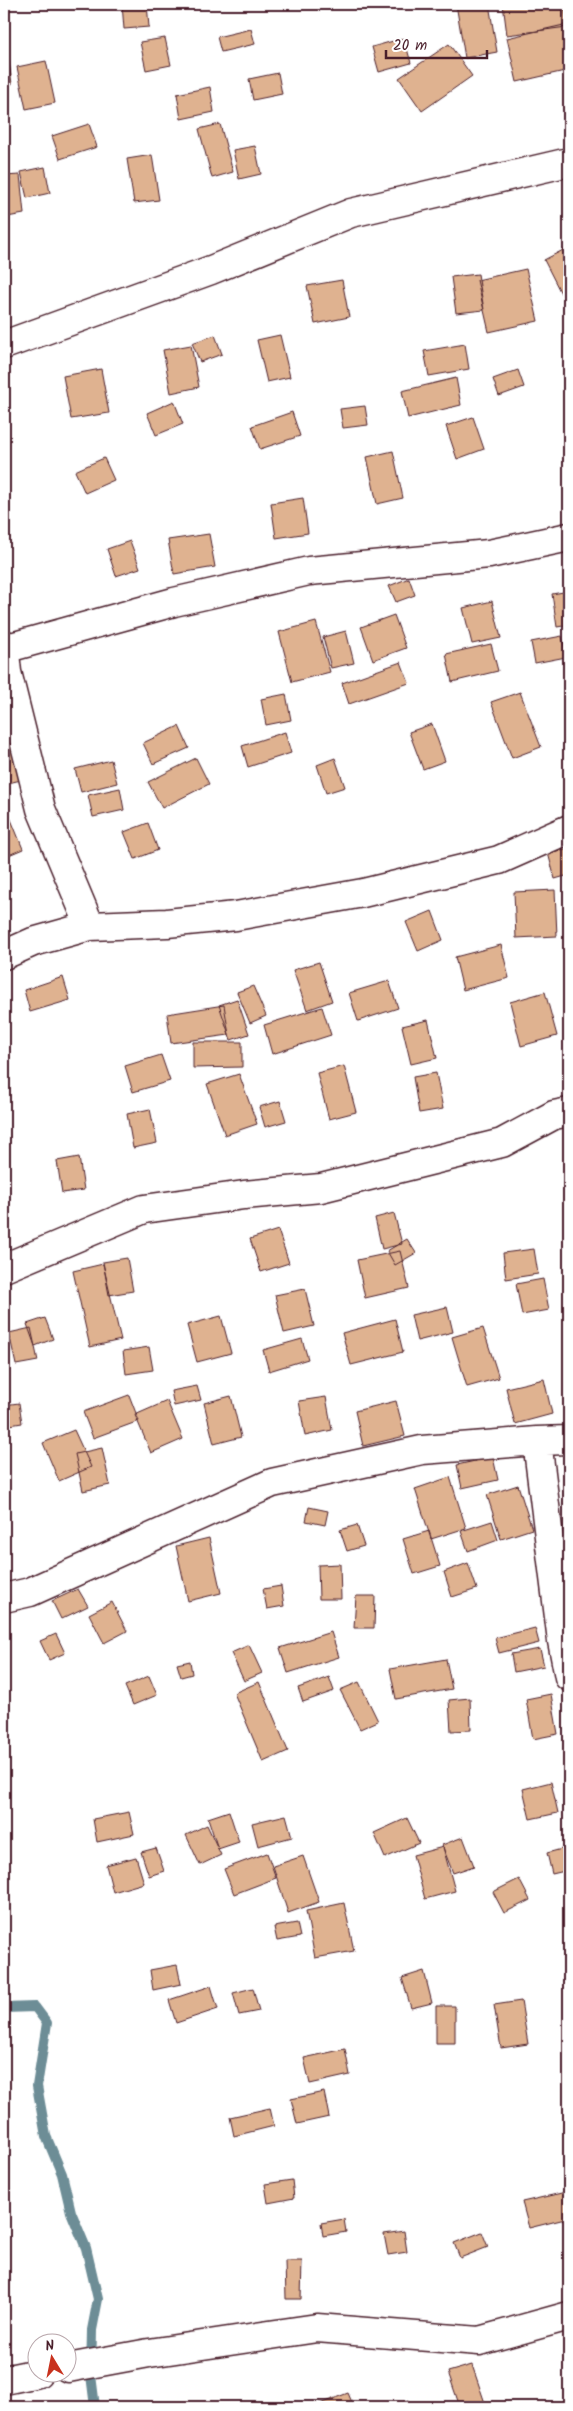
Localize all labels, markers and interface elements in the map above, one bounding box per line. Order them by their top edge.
scale bar [386,28,487,60]
text: 20 m [393,34,427,58]
north arrow [28,2334,78,2384]
text: N [44,2335,56,2358]

